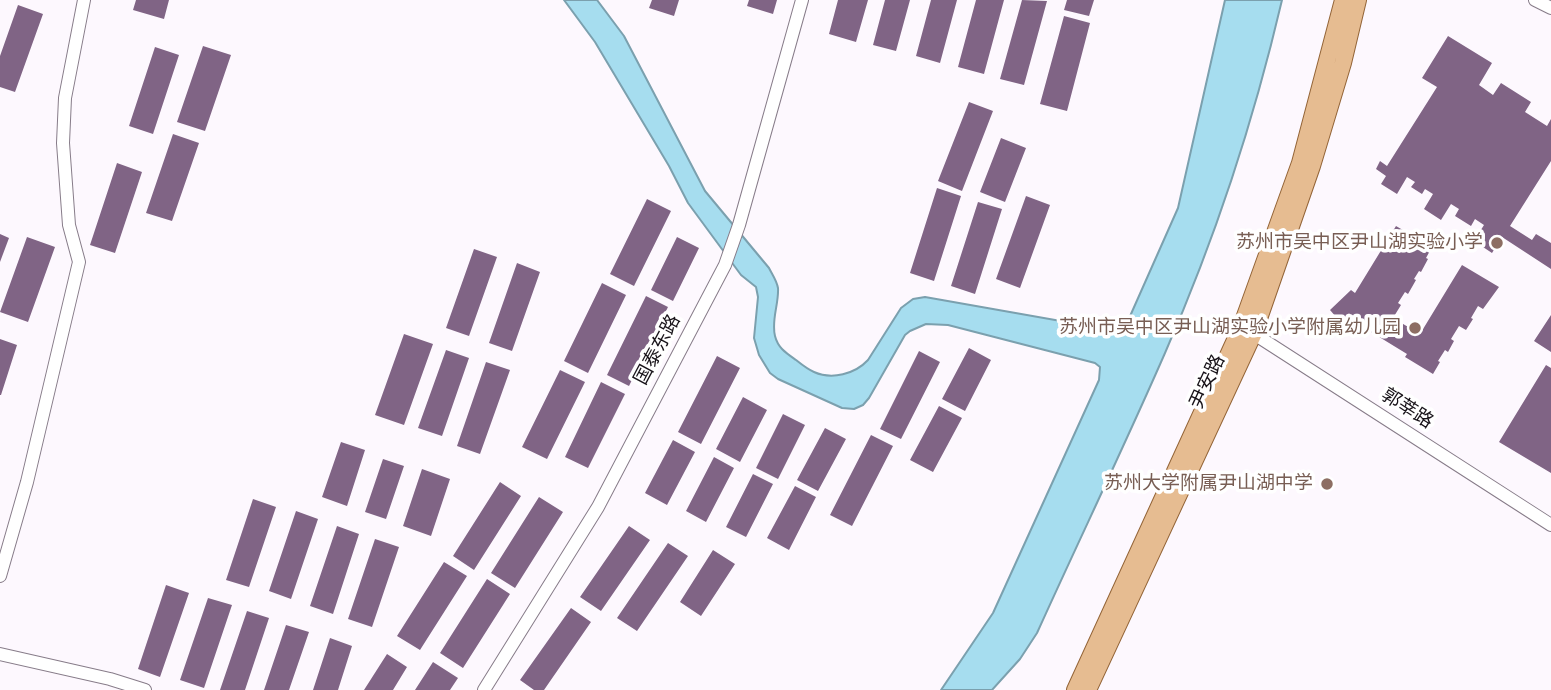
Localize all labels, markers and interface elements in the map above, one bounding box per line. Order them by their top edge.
place label: 苏州市吴中区尹山湖实验小学 [1236,232,1483,254]
marker: 苏州市吴中区尹山湖实验小学 [1489,235,1505,251]
street label: 国泰东路 [630,311,686,389]
place label: 苏州市吴中区尹山湖实验小学附属幼儿园 [1059,317,1401,339]
marker: 苏州市吴中区尹山湖实验小学附属幼儿园 [1407,320,1423,336]
street label: 尹安路 [1186,351,1230,413]
street label: 郭莘路 [1377,384,1437,434]
place label: 苏州大学附属尹山湖中学 [1104,473,1313,495]
marker: 苏州大学附属尹山湖中学 [1319,476,1335,492]

